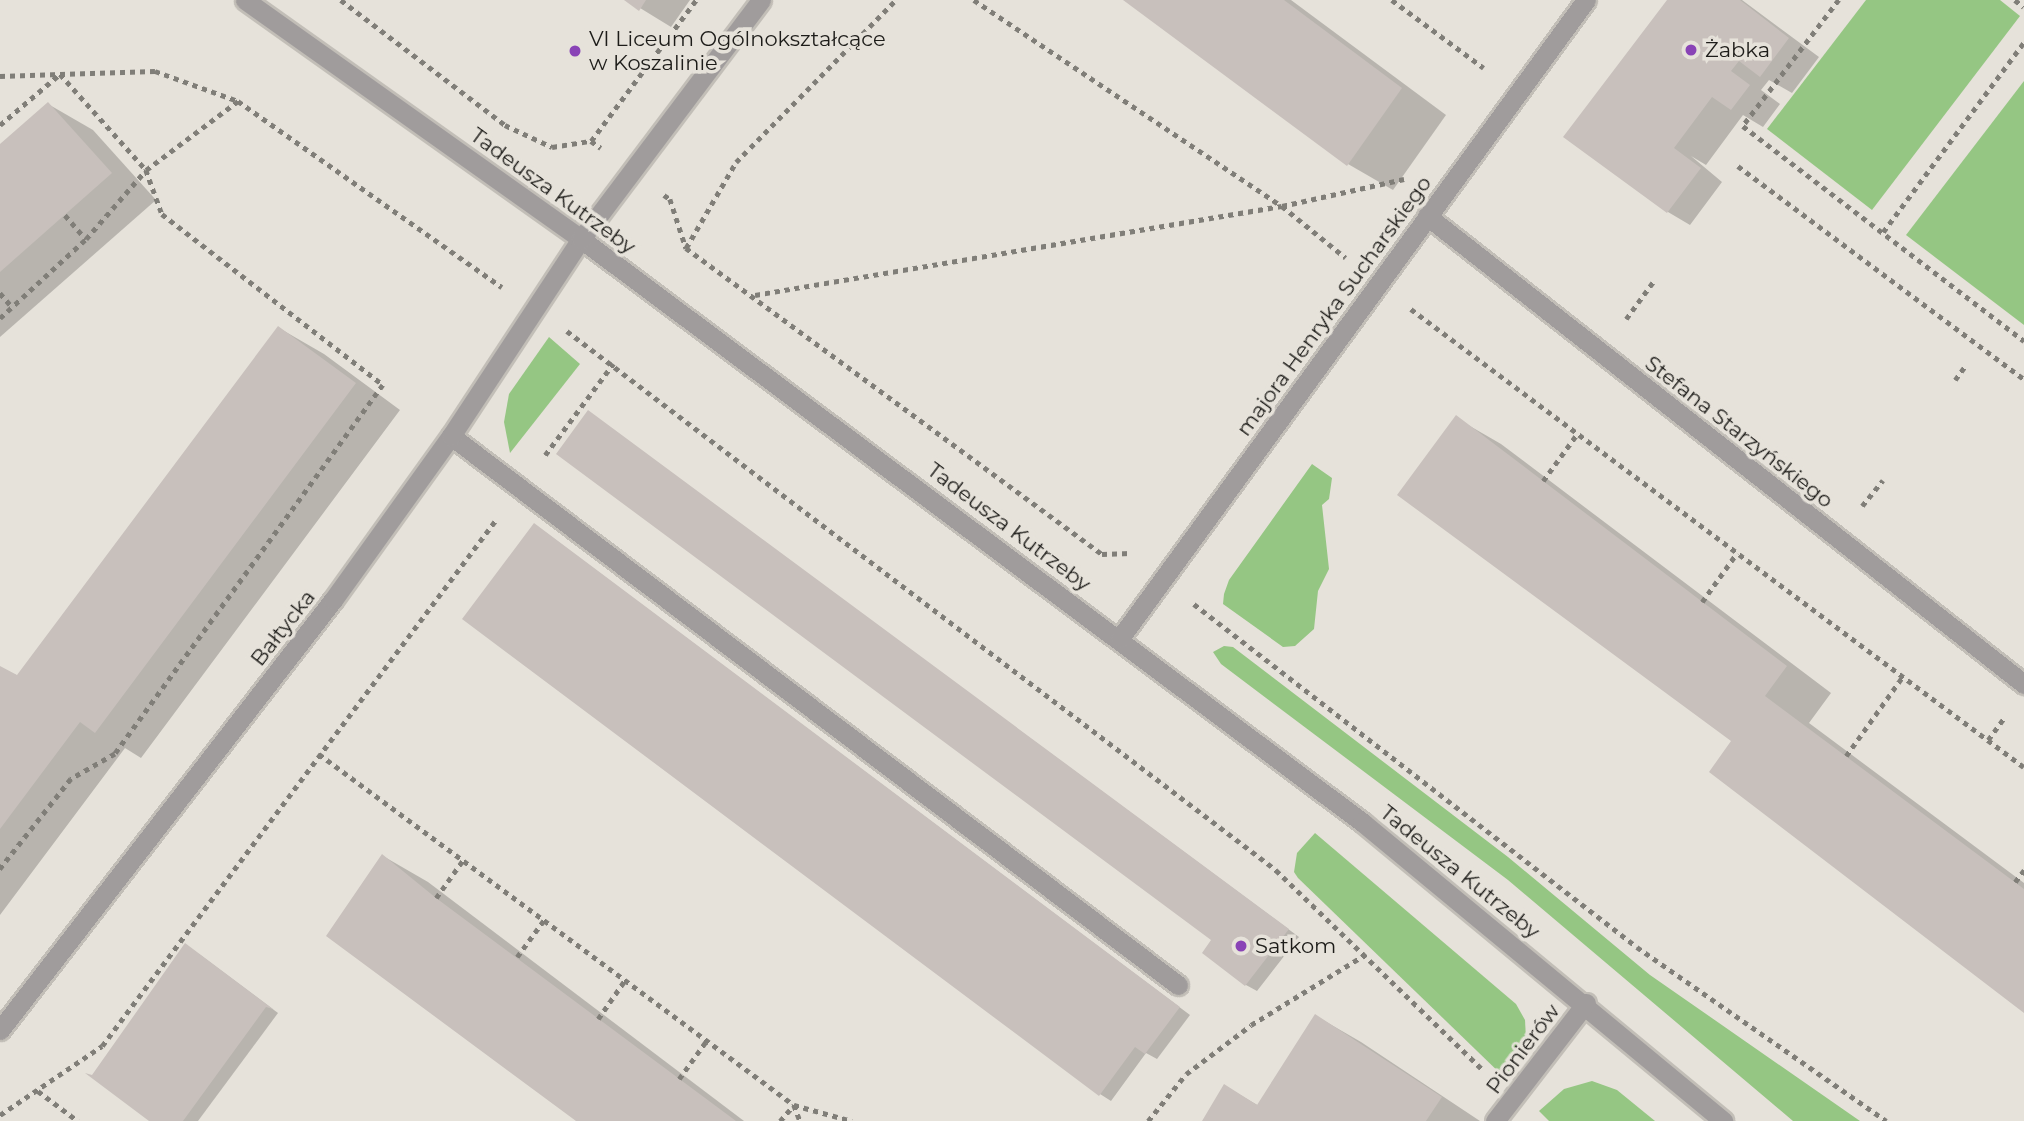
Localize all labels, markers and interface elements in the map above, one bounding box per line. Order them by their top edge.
place label: VI Liceum Ogólnokształcące w Koszalinie [589,26,886,76]
place label: Żabka [1705,37,1770,63]
marker: Żabka [1683,42,1699,58]
marker: VI Liceum Ogólnokształcące w Koszalinie [567,43,583,59]
street label: Tadeusza Kutrzeby [466,123,640,259]
street label: majora Henryka Sucharskiego [1231,171,1437,441]
street label: Stefana Starzyńskiego [1640,351,1838,513]
street label: Tadeusza Kutrzeby [922,457,1096,597]
street label: Bałtycka [246,585,320,671]
street label: Tadeusza Kutrzeby [1375,800,1545,944]
place label: Satkom [1255,933,1336,959]
marker: Satkom [1233,938,1249,954]
street label: Pionierów [1481,999,1565,1099]

